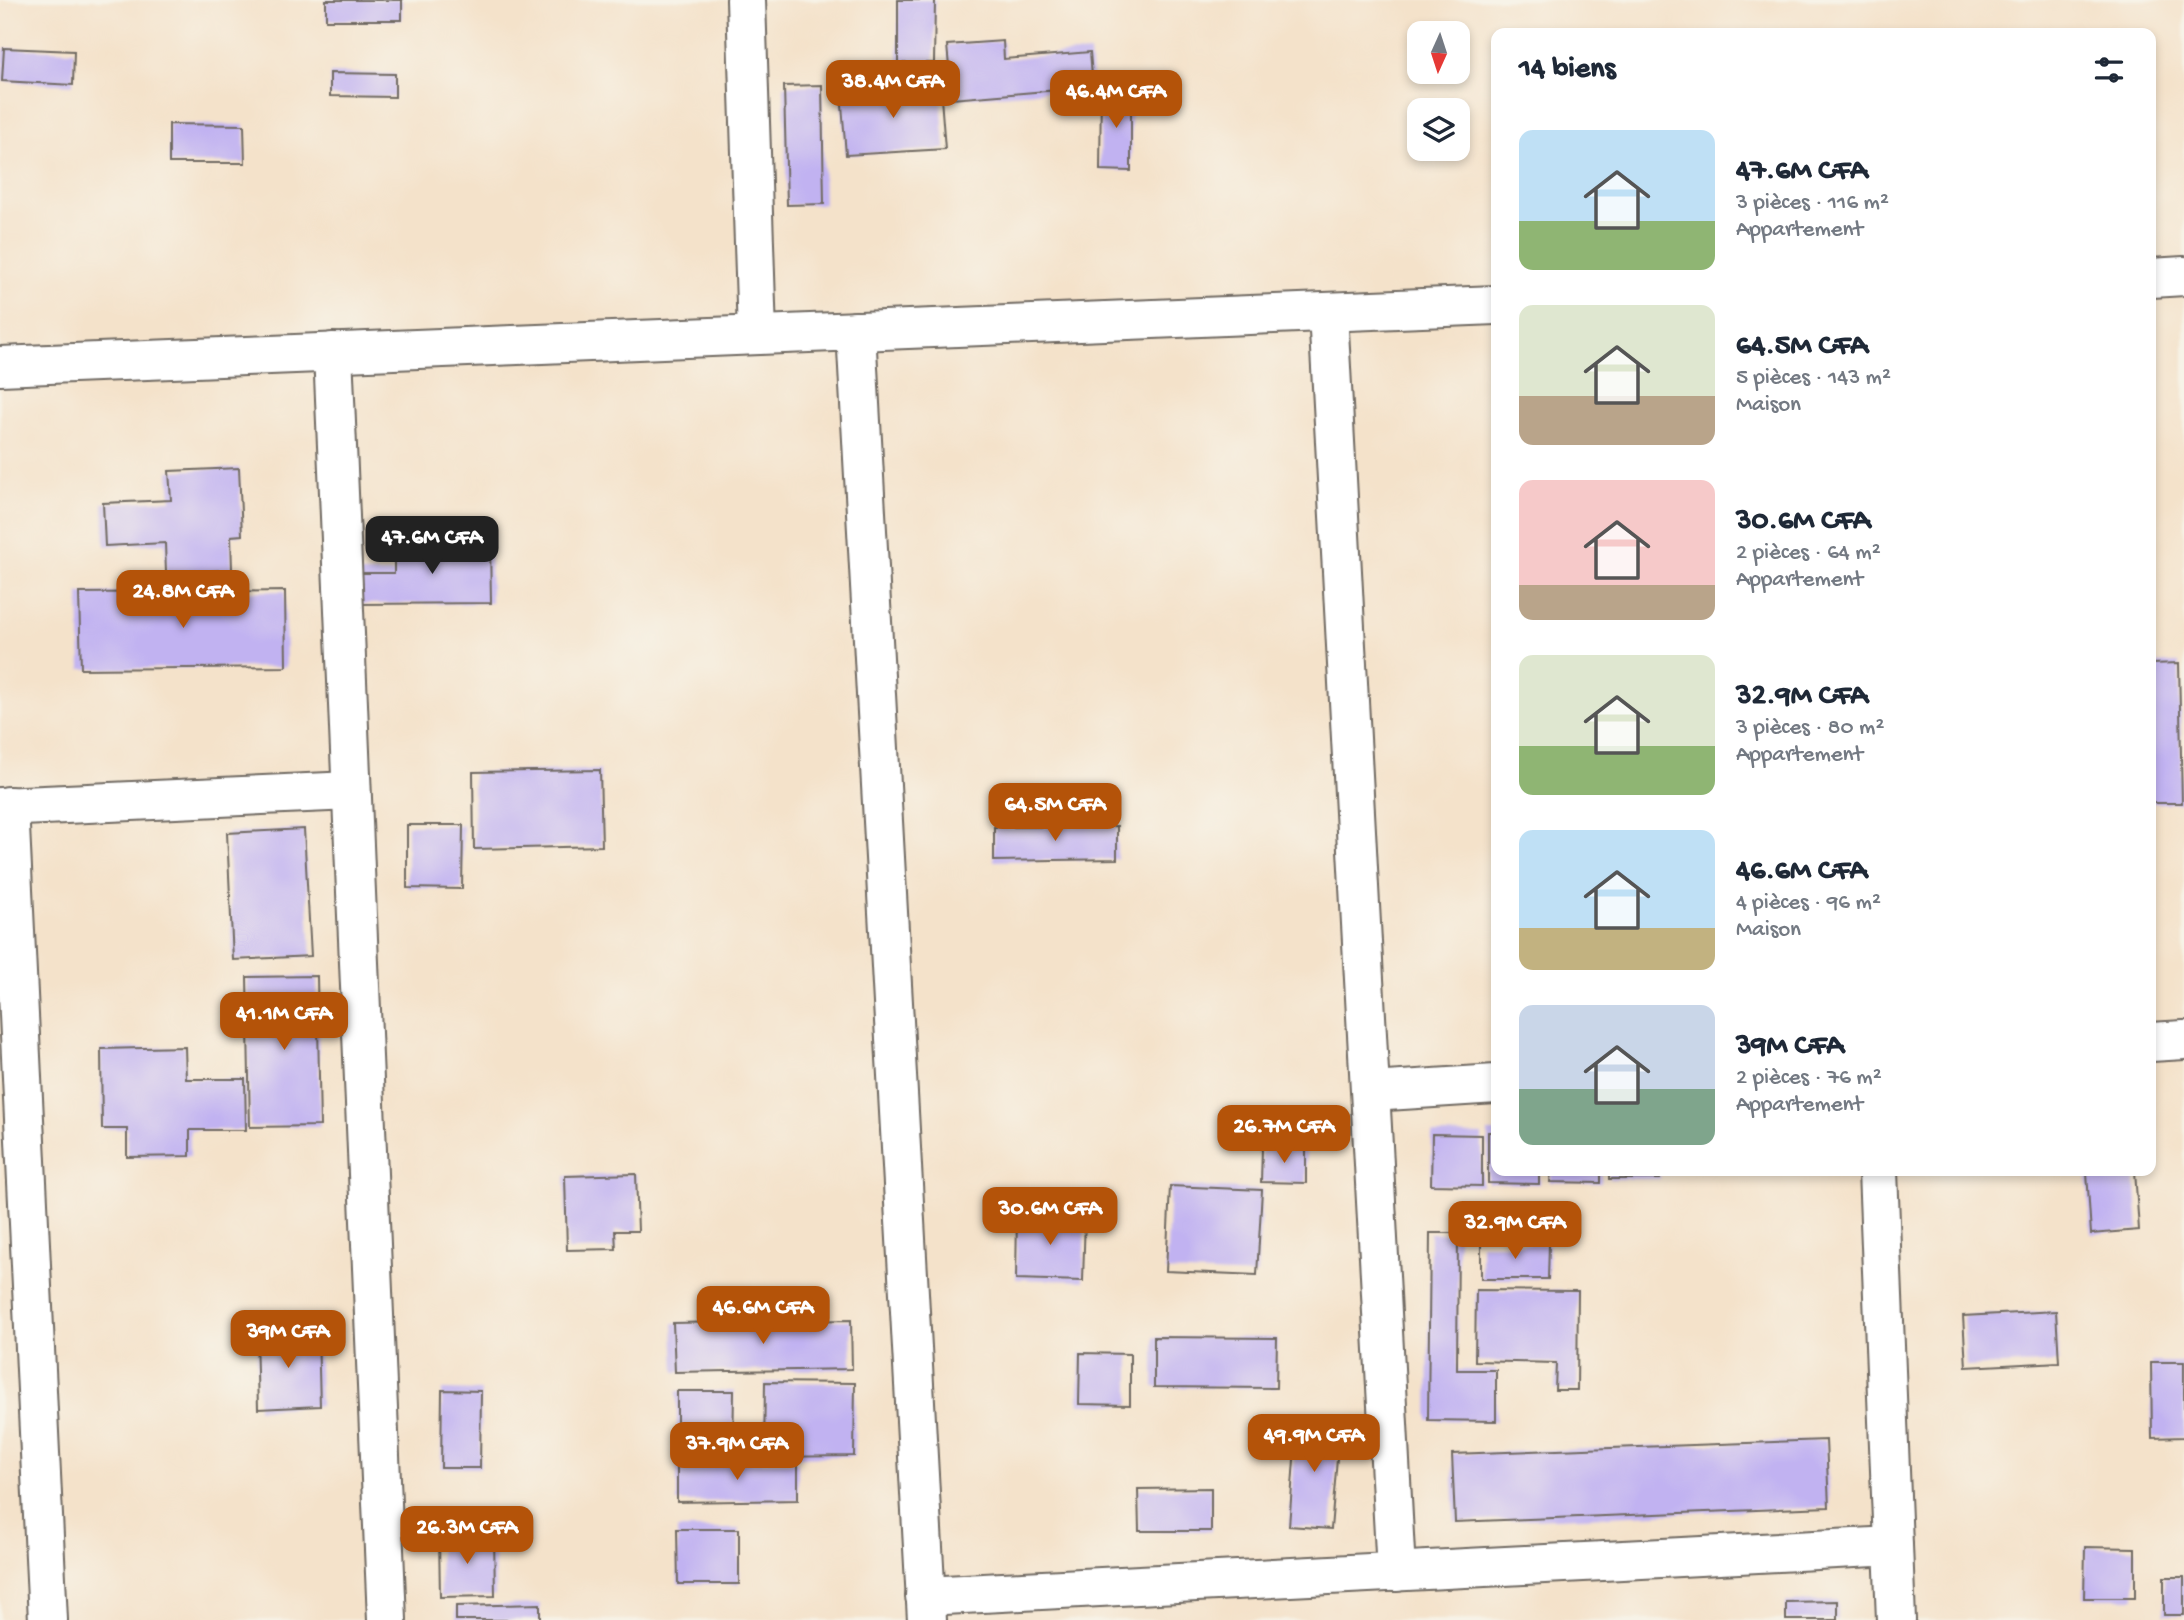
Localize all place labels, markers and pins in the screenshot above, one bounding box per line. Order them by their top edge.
pin: 38.4M CFA [813,60,973,120]
pin: 46.4M CFA [1036,71,1196,130]
pin: 47.6M CFA [352,516,512,576]
pin: 24.8M CFA [103,570,263,630]
pin: 64.5M CFA [975,784,1135,843]
pin: 41.1M CFA [204,992,364,1052]
pin: 26.7M CFA [1204,1106,1364,1165]
pin: 30.6M CFA [970,1188,1130,1247]
pin: 32.9M CFA [1435,1202,1595,1261]
pin: 46.6M CFA [683,1286,843,1346]
pin: 39M CFA [223,1310,353,1370]
pin: 49.9M CFA [1234,1414,1394,1474]
pin: 37.9M CFA [657,1422,817,1482]
pin: 26.3M CFA [387,1506,547,1566]

